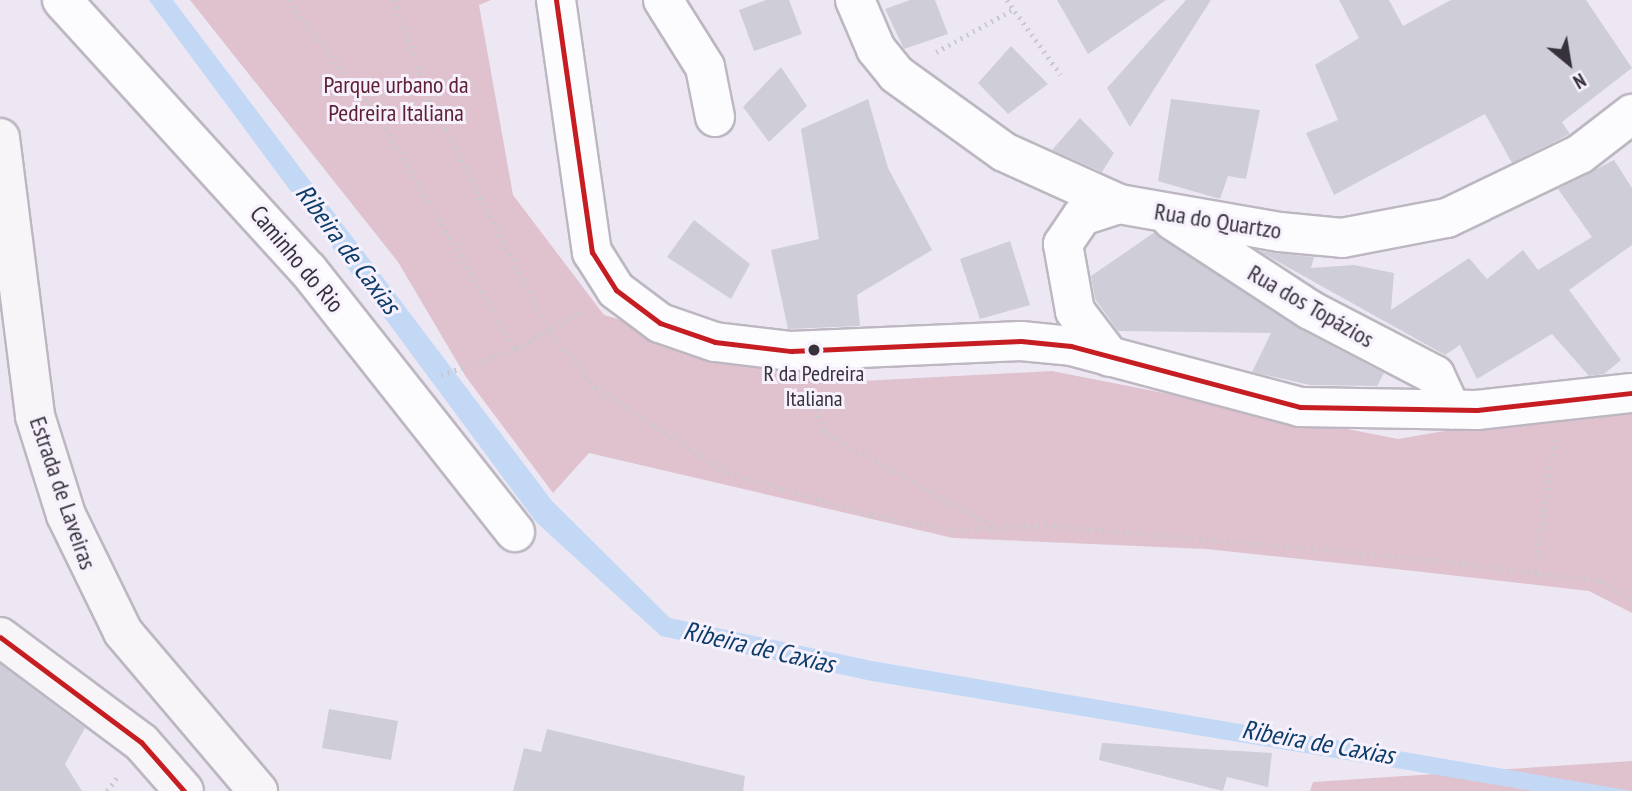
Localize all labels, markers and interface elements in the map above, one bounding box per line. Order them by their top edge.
north arrow [1534,28,1604,98]
text: N [1569,68,1590,94]
park label: Parque urbano da Pedreira Italiana [323,71,469,127]
water label: Ribeira de Caxias [289,178,407,320]
street label: Rua do Quartzo [1152,197,1284,245]
street label: Caminho do Rio [244,200,350,318]
street label: Rua dos Topázios [1242,258,1380,354]
marker: R da Pedreira Italiana [807,343,821,357]
place label: R da Pedreira Italiana [764,360,864,412]
street label: Estrada de Laveiras [23,413,103,573]
water label: Ribeira de Caxias [681,614,837,680]
water label: Ribeira de Caxias [1240,713,1396,771]

